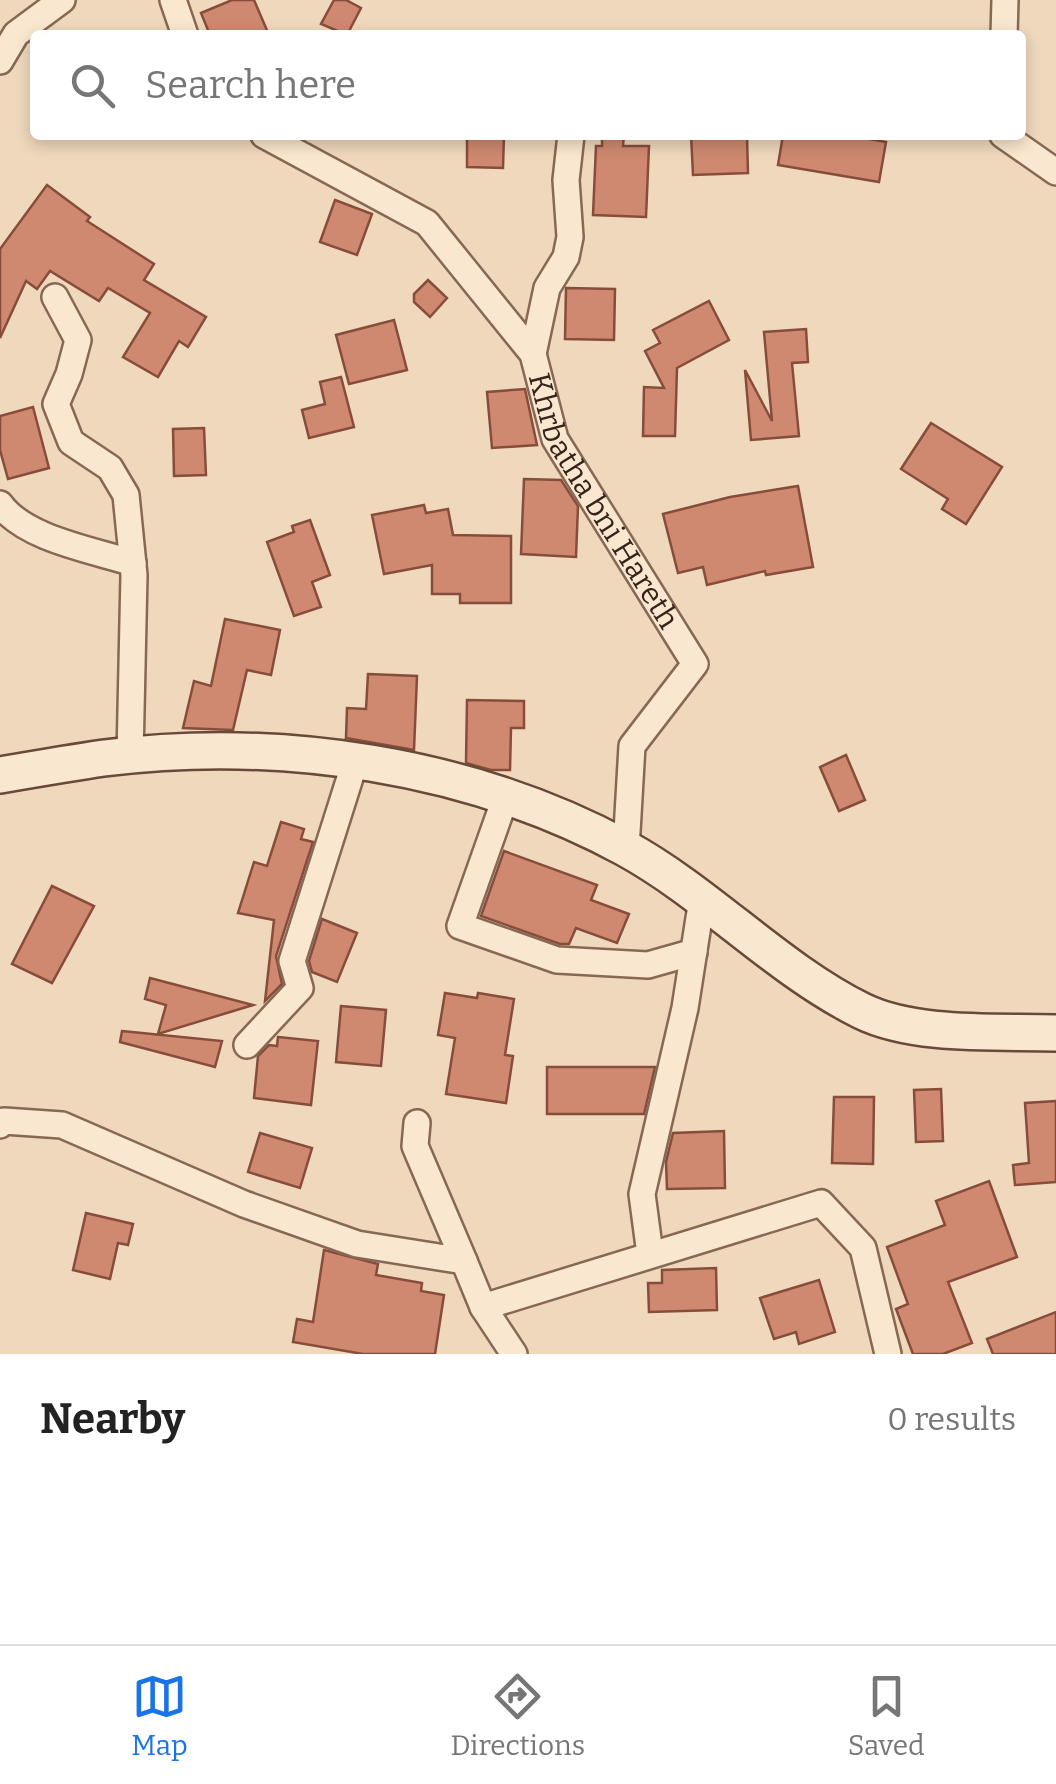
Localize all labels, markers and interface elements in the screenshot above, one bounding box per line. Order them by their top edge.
search box [30,30,1026,140]
icon: search [65,58,120,113]
text: Search here [145,62,356,108]
street label: Khrbatha bni Hareth [521,369,687,636]
text: Nearby [40,1394,185,1444]
text: 0 results [887,1400,1016,1438]
tab: Map [131,1669,188,1762]
tab: Directions [450,1669,585,1762]
tab: Saved [848,1669,925,1762]

